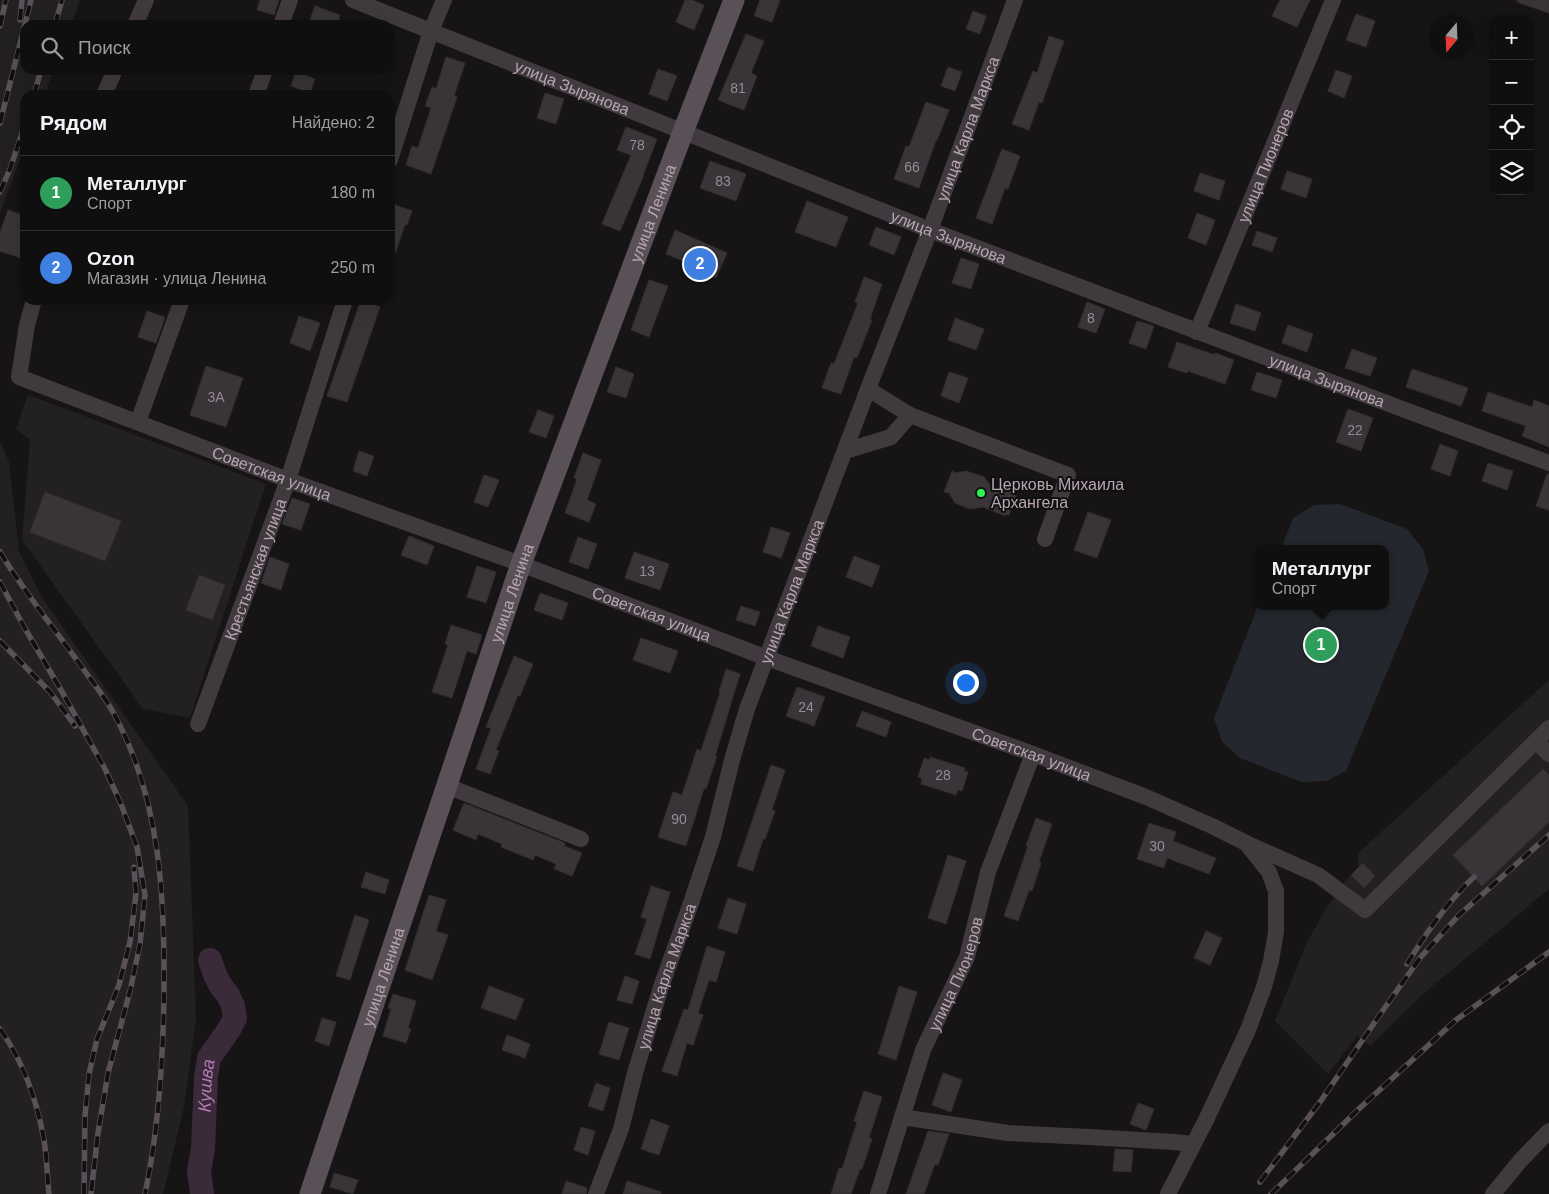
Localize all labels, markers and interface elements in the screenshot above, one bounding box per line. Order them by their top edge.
north arrow [1429,15,1474,60]
map controls [1489,15,1534,195]
button: + [1489,15,1534,60]
search box [20,20,395,75]
icon: search [38,34,66,62]
text: Поиск [78,37,131,58]
street label: улица Карла Маркса [933,54,1002,204]
street label: улица Зырянова [512,57,632,118]
button: − [1489,60,1534,105]
house number: 81 [730,80,746,96]
button: locate [1489,105,1534,150]
street label: улица Пионеров [1235,106,1297,225]
text: Рядом [40,111,107,134]
text: Найдено: 2 [292,114,375,131]
house number: 78 [629,137,645,153]
button: layers [1489,150,1534,195]
house number: 66 [904,159,920,175]
street label: улица Ленина [627,162,679,265]
text: Металлург [87,173,187,194]
house number: 83 [715,173,731,189]
text: 1 [52,184,60,201]
text: 180 m [331,184,375,201]
text: Спорт [87,195,132,212]
street label: улица Зырянова [888,207,1009,267]
pin: 2 [684,245,716,283]
text: Ozon [87,248,135,269]
text: 2 [52,259,60,276]
text: 250 m [331,259,375,276]
text: Магазин · улица Ленина [87,270,266,287]
house number: 8 [1087,310,1095,326]
street label: улица Зырянова [1267,351,1387,411]
house number: 3А [207,389,225,405]
house number: 22 [1347,422,1363,438]
street label: Советская улица [210,444,333,504]
place label: Церковь Михаила Архангела [991,476,1124,511]
marker: Церковь Михаила Архангела [975,487,987,499]
street label: Крестьянская улица [222,496,289,643]
street label: улица Карла Маркса [757,517,827,666]
street label: улица Ленина [487,541,537,645]
popup [1254,545,1389,610]
text: Металлург [1272,558,1371,579]
house number: 13 [639,563,655,579]
text: Спорт [1272,580,1317,597]
street label: Советская улица [590,584,713,645]
pin: 1 [1305,626,1337,664]
your location [953,670,979,696]
house number: 24 [798,699,814,715]
street label: Советская улица [969,725,1093,784]
house number: 28 [935,767,951,783]
house number: 90 [671,811,687,827]
house number: 30 [1149,838,1165,854]
street label: улица Карла Маркса [635,901,699,1052]
street label: улица Пионеров [925,915,986,1034]
street label: улица Ленина [359,925,408,1029]
water label: Кушва [195,1058,219,1113]

